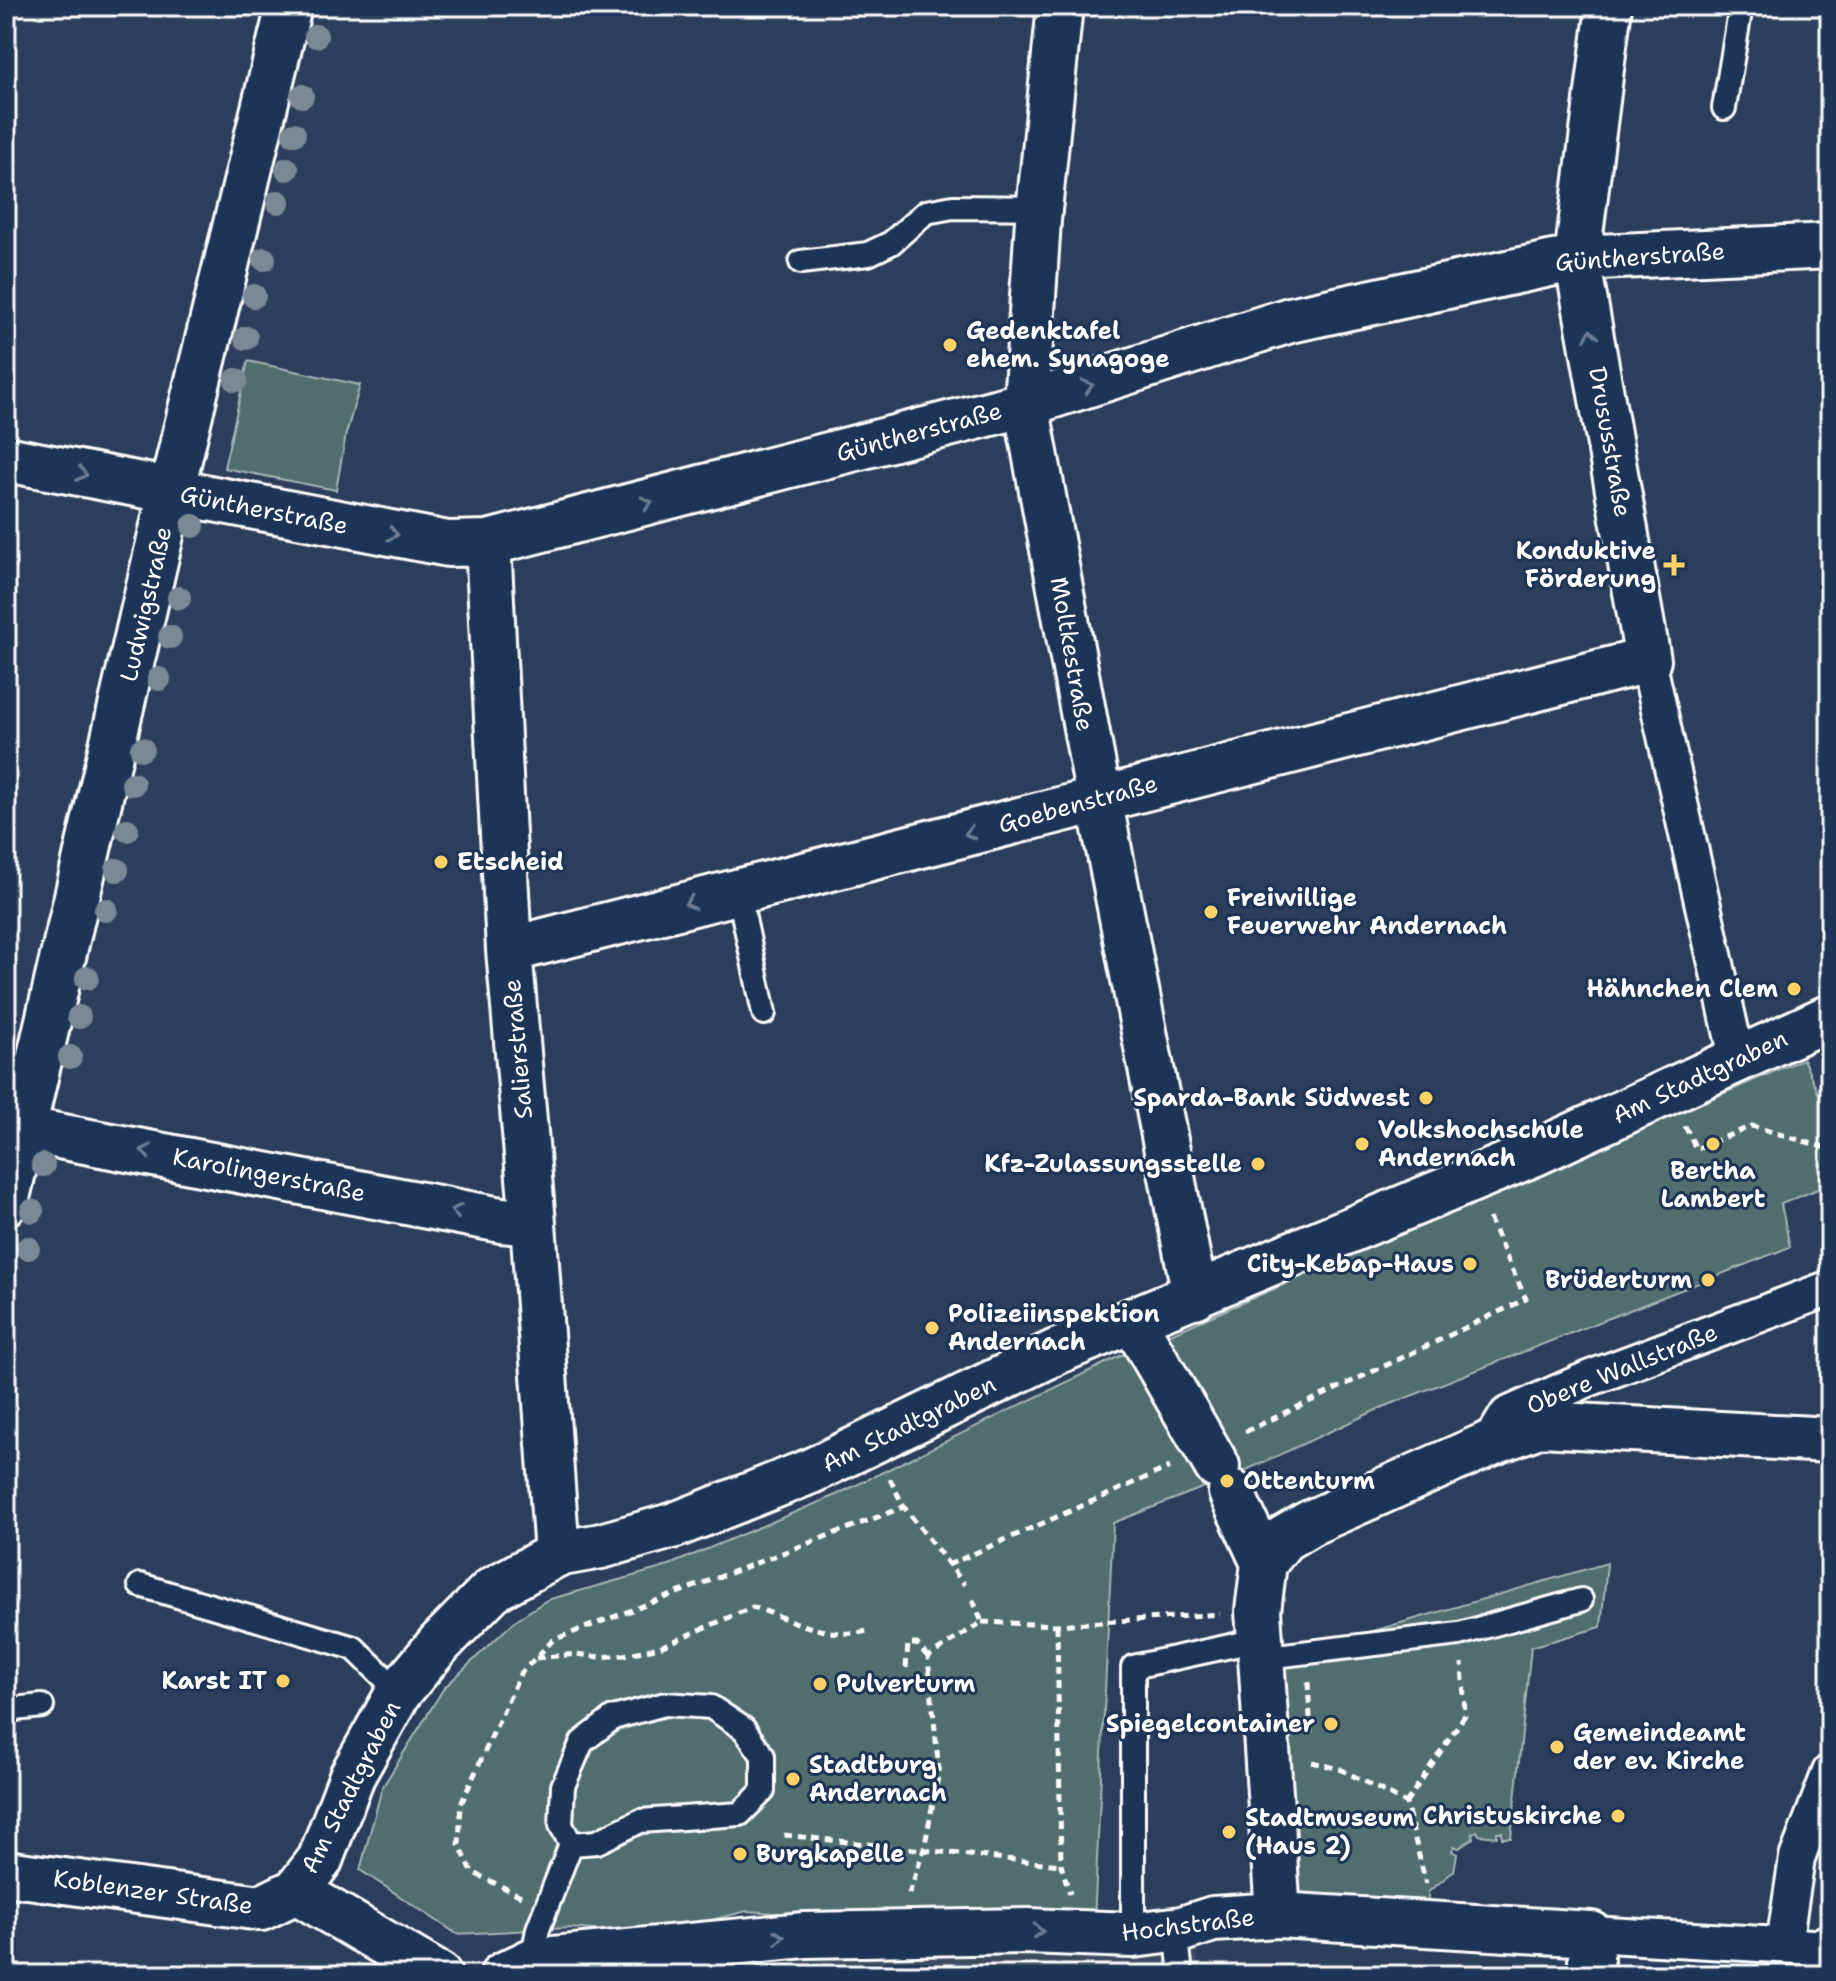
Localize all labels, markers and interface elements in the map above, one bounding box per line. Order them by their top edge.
street label: Güntherstraße [1554,235,1726,279]
place label: Gedenktafel ehem. Synagoge [966,315,1170,375]
one-way arrow [1583,328,1600,342]
marker: Gedenktafel ehem. Synagoge [941,336,959,354]
street label: Drususstraße [1581,364,1639,520]
one-way arrow [1080,379,1094,395]
street label: Güntherstraße [833,395,1005,469]
one-way arrow [76,465,89,482]
street label: Güntherstraße [177,478,351,542]
one-way arrow [639,495,653,512]
street label: Ludwigstraße [113,523,179,685]
one-way arrow [386,525,399,542]
place label: Konduktive Förderung [1516,535,1656,595]
marker: Konduktive Förderung [1663,554,1685,576]
street label: Moltkestraße [1043,574,1101,734]
street label: Goebenstraße [995,767,1161,841]
one-way arrow [963,824,977,841]
place label: Etscheid [457,846,564,878]
marker: Etscheid [432,853,450,871]
place label: Freiwillige Feuerwehr Andernach [1227,882,1507,942]
one-way arrow [684,893,698,910]
marker: Freiwillige Feuerwehr Andernach [1202,903,1220,921]
place label: Hähnchen Clem [1587,973,1778,1005]
street label: Salierstraße [496,978,540,1120]
marker: Hähnchen Clem [1785,980,1803,998]
street label: Am Stadtgraben [1607,1022,1793,1132]
place label: Sparda-Bank Südwest [1133,1082,1410,1114]
marker: Sparda-Bank Südwest [1417,1089,1435,1107]
place label: Volkshochschule Andernach [1378,1114,1584,1174]
marker: Volkshochschule Andernach [1353,1135,1371,1153]
marker: Bertha Lambert [1704,1135,1722,1153]
street label: Karolingerstraße [170,1141,368,1209]
one-way arrow [139,1144,152,1161]
place label: Kfz-Zulassungsstelle [984,1148,1242,1180]
marker: Kfz-Zulassungsstelle [1249,1155,1267,1173]
place label: Bertha Lambert [1661,1155,1766,1215]
one-way arrow [450,1203,463,1220]
place label: City-Kebap-Haus [1247,1248,1454,1280]
marker: City-Kebap-Haus [1461,1255,1479,1273]
place label: Brüderturm [1545,1264,1692,1296]
marker: Brüderturm [1699,1271,1717,1289]
place label: Polizeiinspektion Andernach [948,1298,1160,1358]
street label: Obere Wallstraße [1522,1316,1722,1422]
marker: Polizeiinspektion Andernach [923,1319,941,1337]
street label: Am Stadtgraben [817,1368,1001,1480]
place label: Ottenturm [1243,1465,1375,1497]
marker: Ottenturm [1218,1472,1236,1490]
place label: Karst IT [161,1665,267,1697]
place label: Pulverturm [836,1668,976,1700]
marker: Karst IT [274,1672,292,1690]
marker: Pulverturm [811,1675,829,1693]
street label: Am Stadtgraben [294,1695,408,1879]
place label: Spiegelcontainer [1106,1708,1315,1740]
marker: Spiegelcontainer [1322,1715,1340,1733]
place label: Gemeindeamt der ev. Kirche [1573,1717,1746,1777]
marker: Gemeindeamt der ev. Kirche [1548,1738,1566,1756]
place label: Stadtburg Andernach [809,1749,947,1809]
marker: Stadtburg Andernach [784,1770,802,1788]
place label: Christuskirche [1423,1800,1602,1832]
place label: Stadtmuseum (Haus 2) [1245,1802,1415,1862]
marker: Christuskirche [1609,1807,1627,1825]
marker: Stadtmuseum (Haus 2) [1220,1823,1238,1841]
place label: Burgkapelle [756,1838,905,1870]
marker: Burgkapelle [731,1845,749,1863]
street label: Koblenzer Straße [51,1862,255,1922]
street label: Hochstraße [1120,1901,1256,1949]
one-way arrow [1032,1923,1045,1940]
one-way arrow [773,1929,786,1946]

